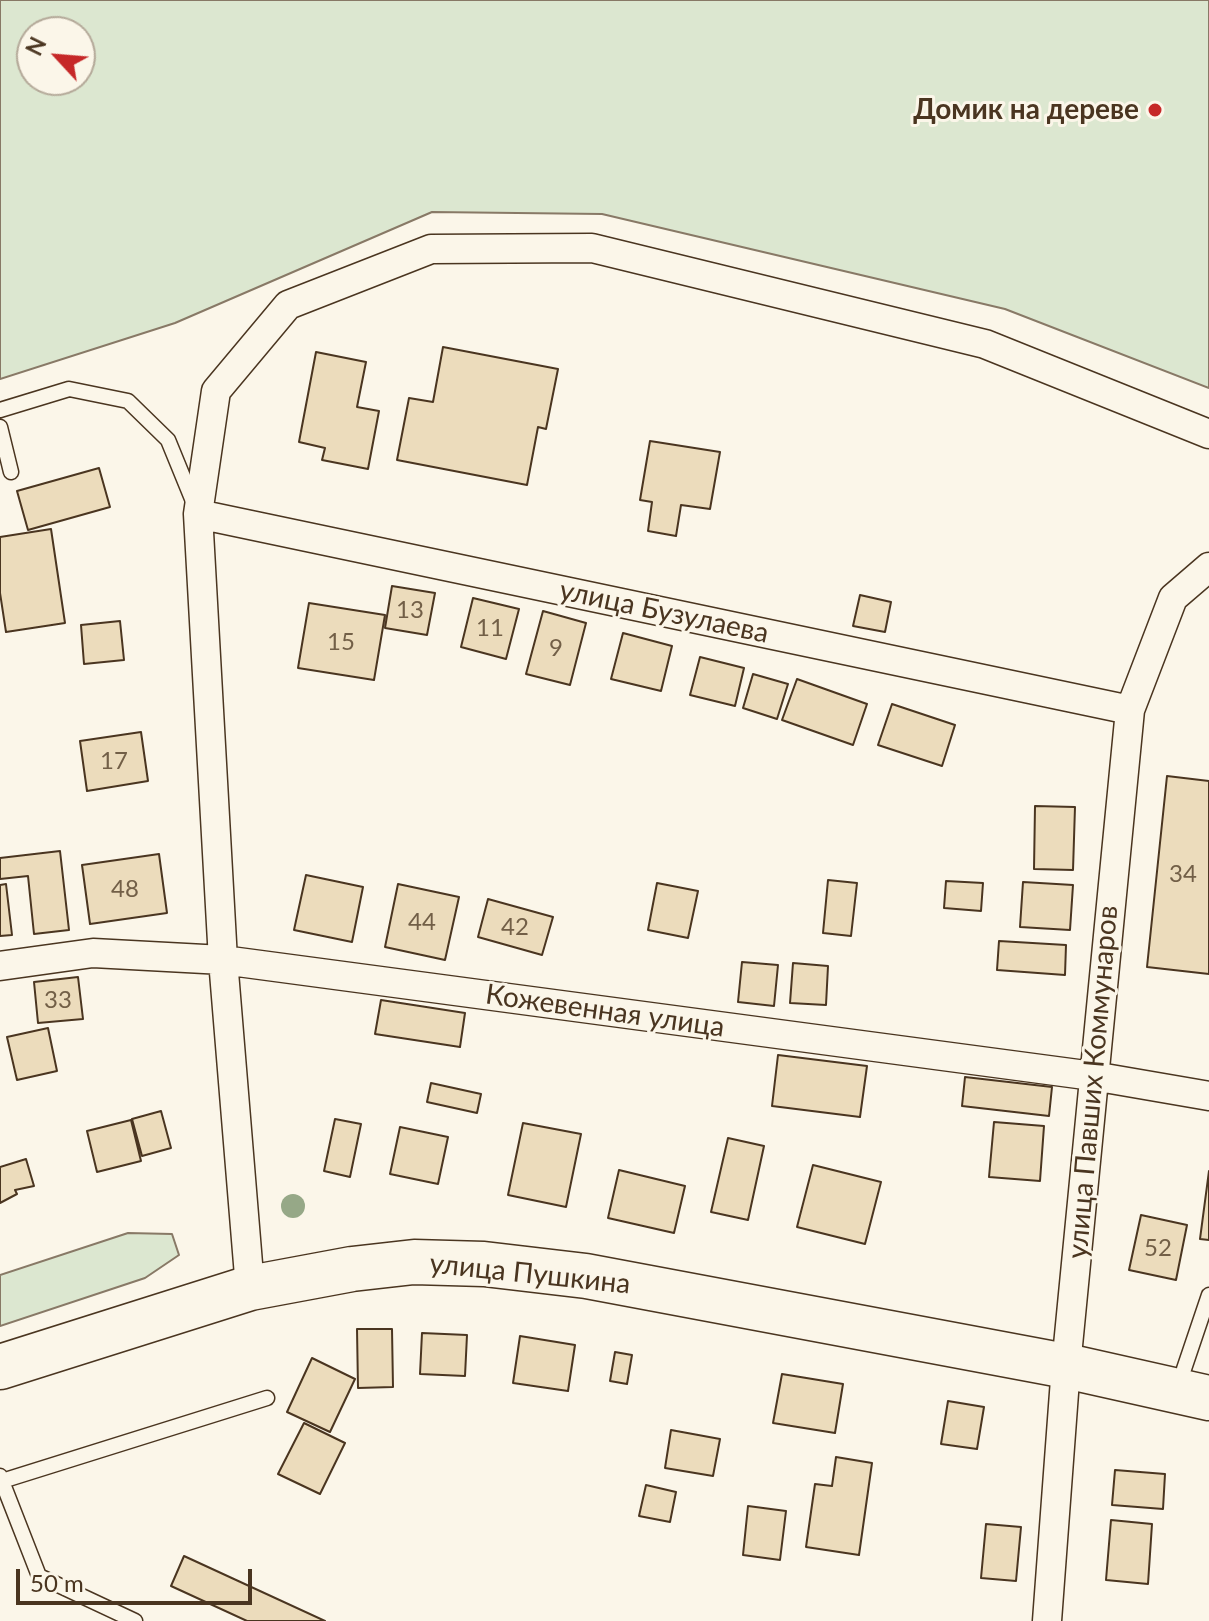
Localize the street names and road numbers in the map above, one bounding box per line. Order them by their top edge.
street label: улица Бузулаева [556,573,772,651]
street label: улица Павших Коммунаров [1061,904,1125,1260]
street label: Кожевенная улица [483,978,727,1044]
street label: улица Пушкина [428,1247,632,1301]

